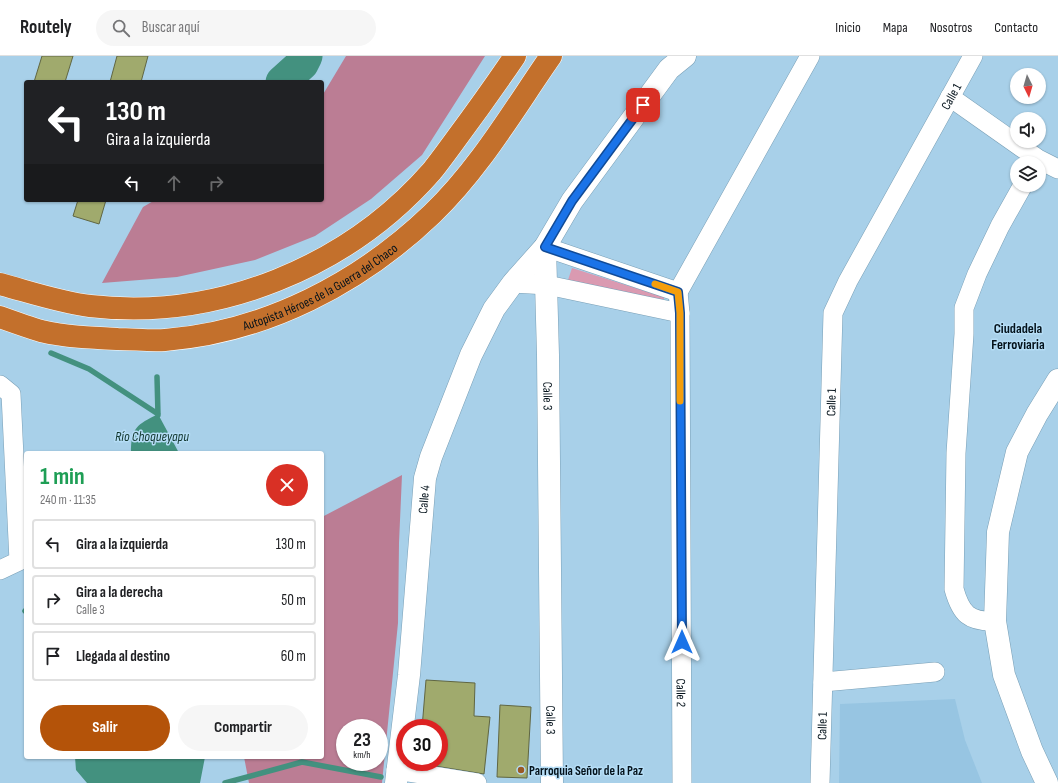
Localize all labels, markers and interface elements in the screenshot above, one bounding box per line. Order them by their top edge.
search box [96,10,376,46]
text: Routely [20,16,72,39]
icon: search [110,17,132,39]
text: Buscar aquí [142,18,199,37]
text: Inicio [835,19,861,36]
text: Mapa [883,19,908,36]
text: Nosotros [930,19,972,36]
text: Contacto [994,19,1038,36]
north arrow [1010,68,1046,104]
map controls [1010,68,1046,192]
street label: Calle 1 [938,80,966,113]
pin [626,88,660,122]
icon: arrive [632,94,654,116]
text: 130 m [106,95,166,128]
icon: left [40,96,92,148]
button: sound [1010,112,1046,148]
text: Gira a la izquierda [106,129,210,150]
button: layers [1010,156,1046,192]
icon: left [121,172,143,194]
icon: ahead [163,172,185,194]
icon: right [205,172,227,194]
street label: Autopista Héroes de la Guerra del Chaco [240,240,401,334]
district label: Ciudadela Ferroviaria [991,320,1045,353]
street label: Calle 3 [539,382,556,410]
street label: Calle 1 [823,388,840,416]
water label: Río Choqueyapu [115,428,189,445]
text: 1 min [40,462,85,491]
button: close [266,464,308,506]
street label: Calle 4 [415,484,433,514]
text: 240 m · 11:35 [40,492,96,508]
icon: left [42,533,64,555]
text: Gira a la izquierda [76,535,168,554]
text: 130 m [276,535,306,554]
text: Gira a la derecha [76,583,163,602]
icon: right [42,589,64,611]
text: 50 m [281,591,306,610]
text: Calle 3 [76,602,105,618]
position arrow [661,621,703,663]
icon: arrive [42,645,64,667]
text: Llegada al destino [76,647,170,666]
text: 60 m [281,647,306,666]
street label: Calle 2 [673,679,689,707]
button: Salir [40,705,170,751]
button: Compartir [178,705,308,751]
street label: Calle 3 [542,706,559,734]
street label: Calle 1 [814,711,831,740]
speed limit sign: 30 [396,719,448,771]
text: 23 [353,728,371,752]
text: km/h [353,749,371,761]
place label: Parroquia Señor de la Paz [529,763,643,779]
marker: Parroquia Señor de la Paz [516,765,526,775]

